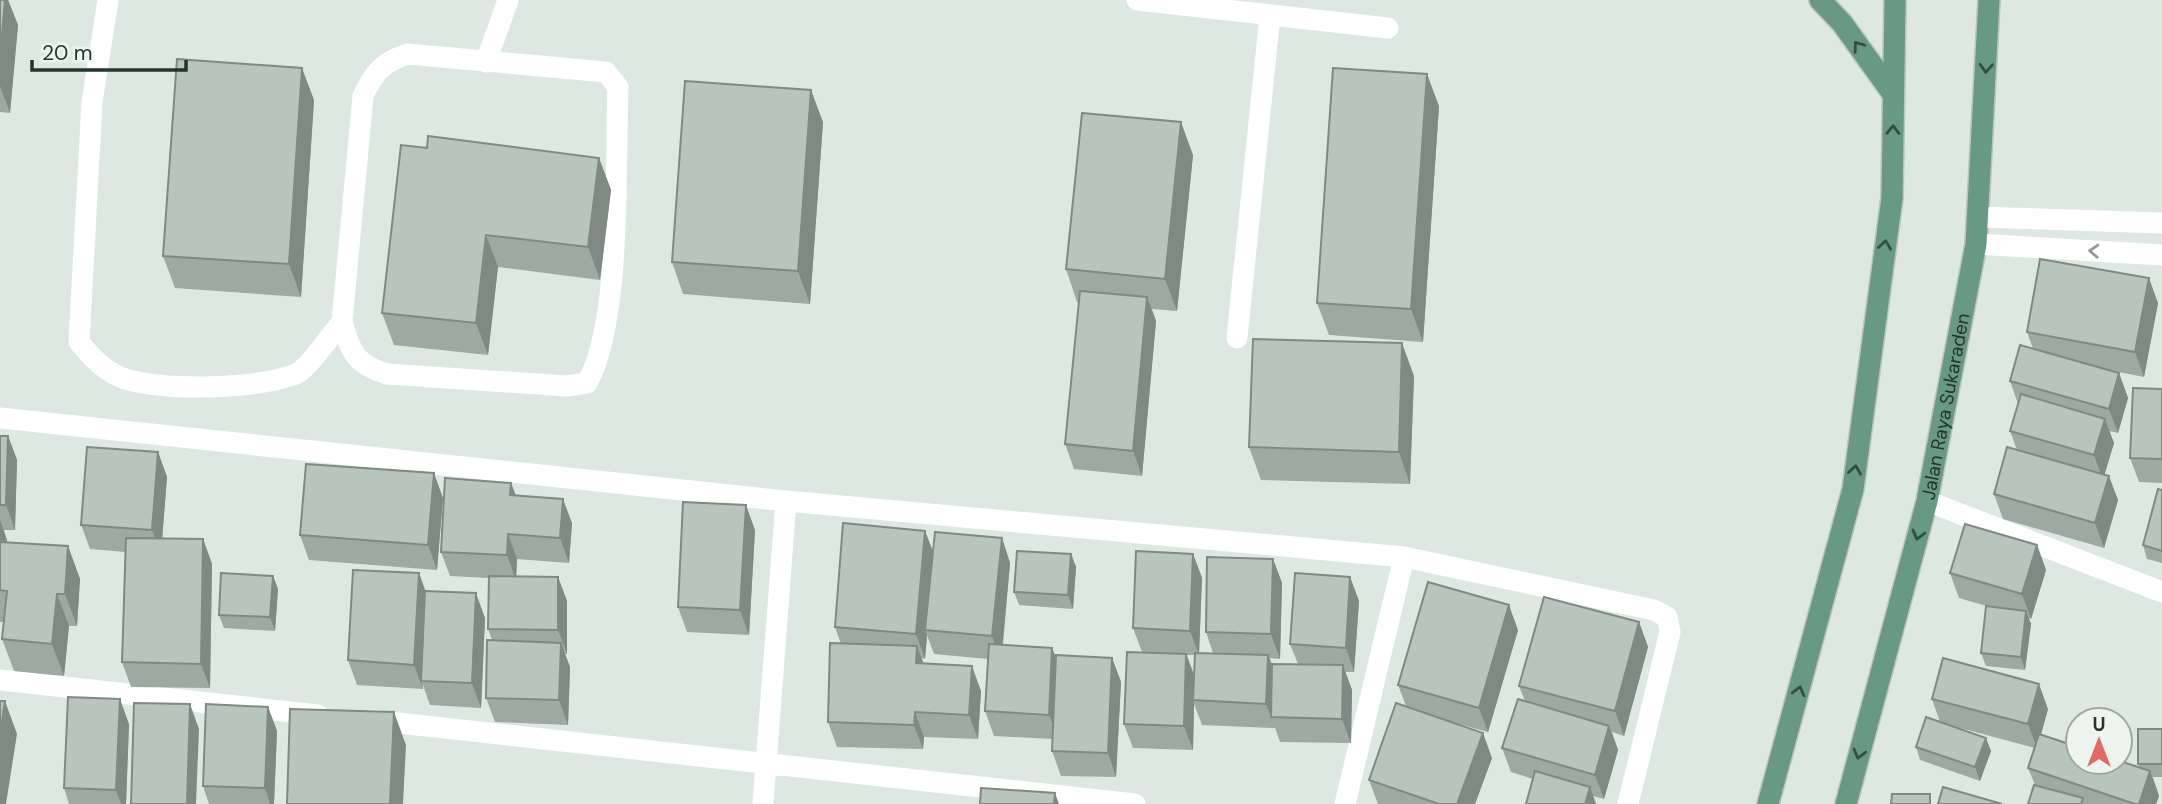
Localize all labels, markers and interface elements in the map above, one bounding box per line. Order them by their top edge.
scale bar [32,28,186,72]
text: 20 m [42,39,93,67]
one-way arrow [1854,41,1867,54]
one-way arrow [1978,63,1993,74]
one-way arrow [1885,124,1901,134]
one-way arrow [1878,239,1893,251]
one-way arrow [2088,244,2099,259]
street label: Jalan Raya Sukaraden [1915,311,1975,502]
one-way arrow [1848,465,1863,476]
one-way arrow [1912,528,1926,540]
one-way arrow [1791,685,1805,697]
north arrow [2064,706,2134,776]
text: U [2092,712,2106,737]
one-way arrow [1853,748,1867,760]

